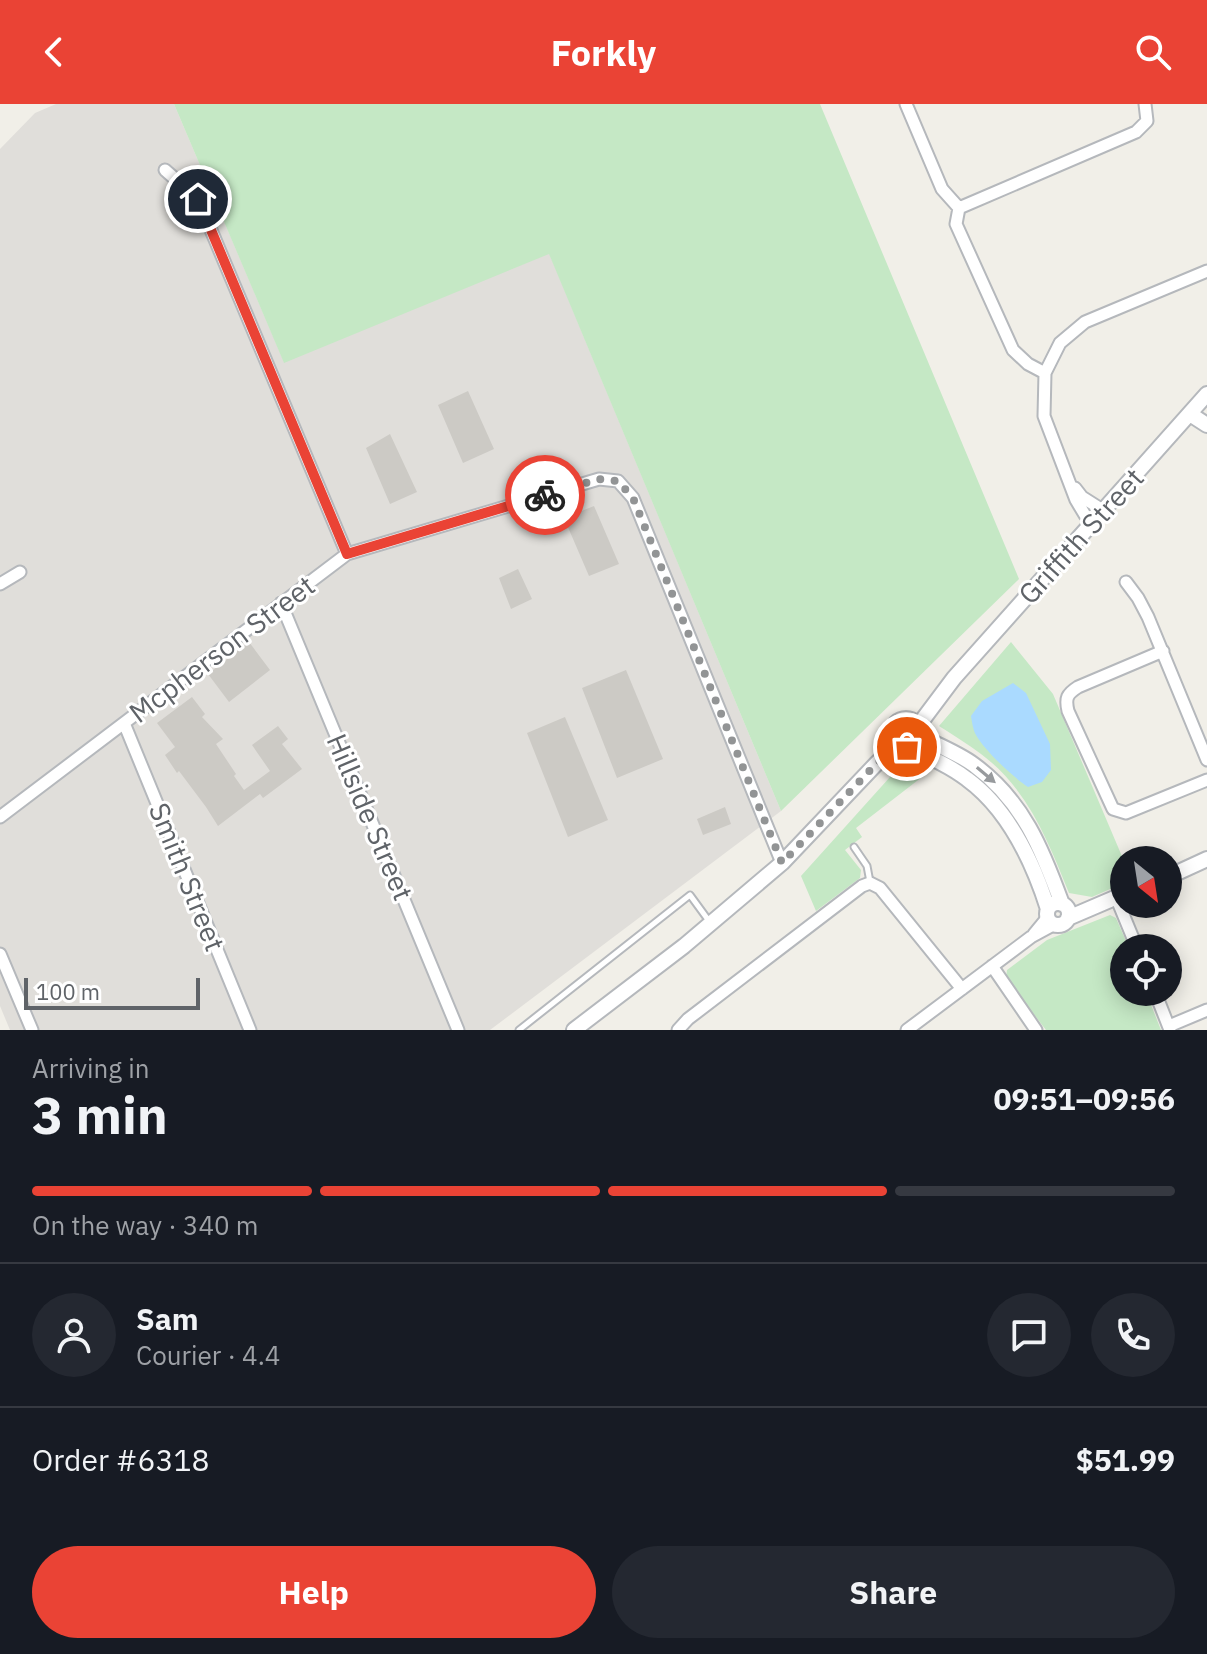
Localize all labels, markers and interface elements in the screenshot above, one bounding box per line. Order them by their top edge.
text: Forkly [551,29,656,76]
icon: back [32,30,76,74]
icon: search [1131,30,1175,74]
pin [164,165,232,233]
icon: home [176,177,220,221]
courier [505,455,585,535]
street label: Griffith Street [1010,460,1152,612]
icon: bike [523,473,567,517]
street label: Mcpherson Street [121,567,322,731]
pin [873,713,941,781]
icon: bag [885,725,929,769]
street label: Hillside Street [319,728,422,906]
one-way arrow [976,766,996,783]
street label: Smith Street [141,797,234,956]
north arrow [1110,846,1182,918]
map controls [1110,846,1182,1006]
button: locate [1110,934,1182,1006]
scale bar [24,974,200,1010]
text: 100 m [36,977,100,1006]
text: Arriving in [32,1051,149,1085]
text: 09:51–09:56 [994,1079,1175,1118]
text: 3 min [32,1081,168,1148]
text: On the way · 340 m [32,1208,258,1242]
button: person [32,1293,116,1377]
button: chat [987,1293,1071,1377]
button: phone [1091,1293,1175,1377]
text: Sam [136,1299,199,1338]
text: Courier · 4.4 [136,1338,280,1372]
text: Order #6318 [32,1440,209,1479]
text: $51.99 [1076,1440,1175,1479]
button: Help [32,1546,596,1638]
button: Share [612,1546,1175,1638]

